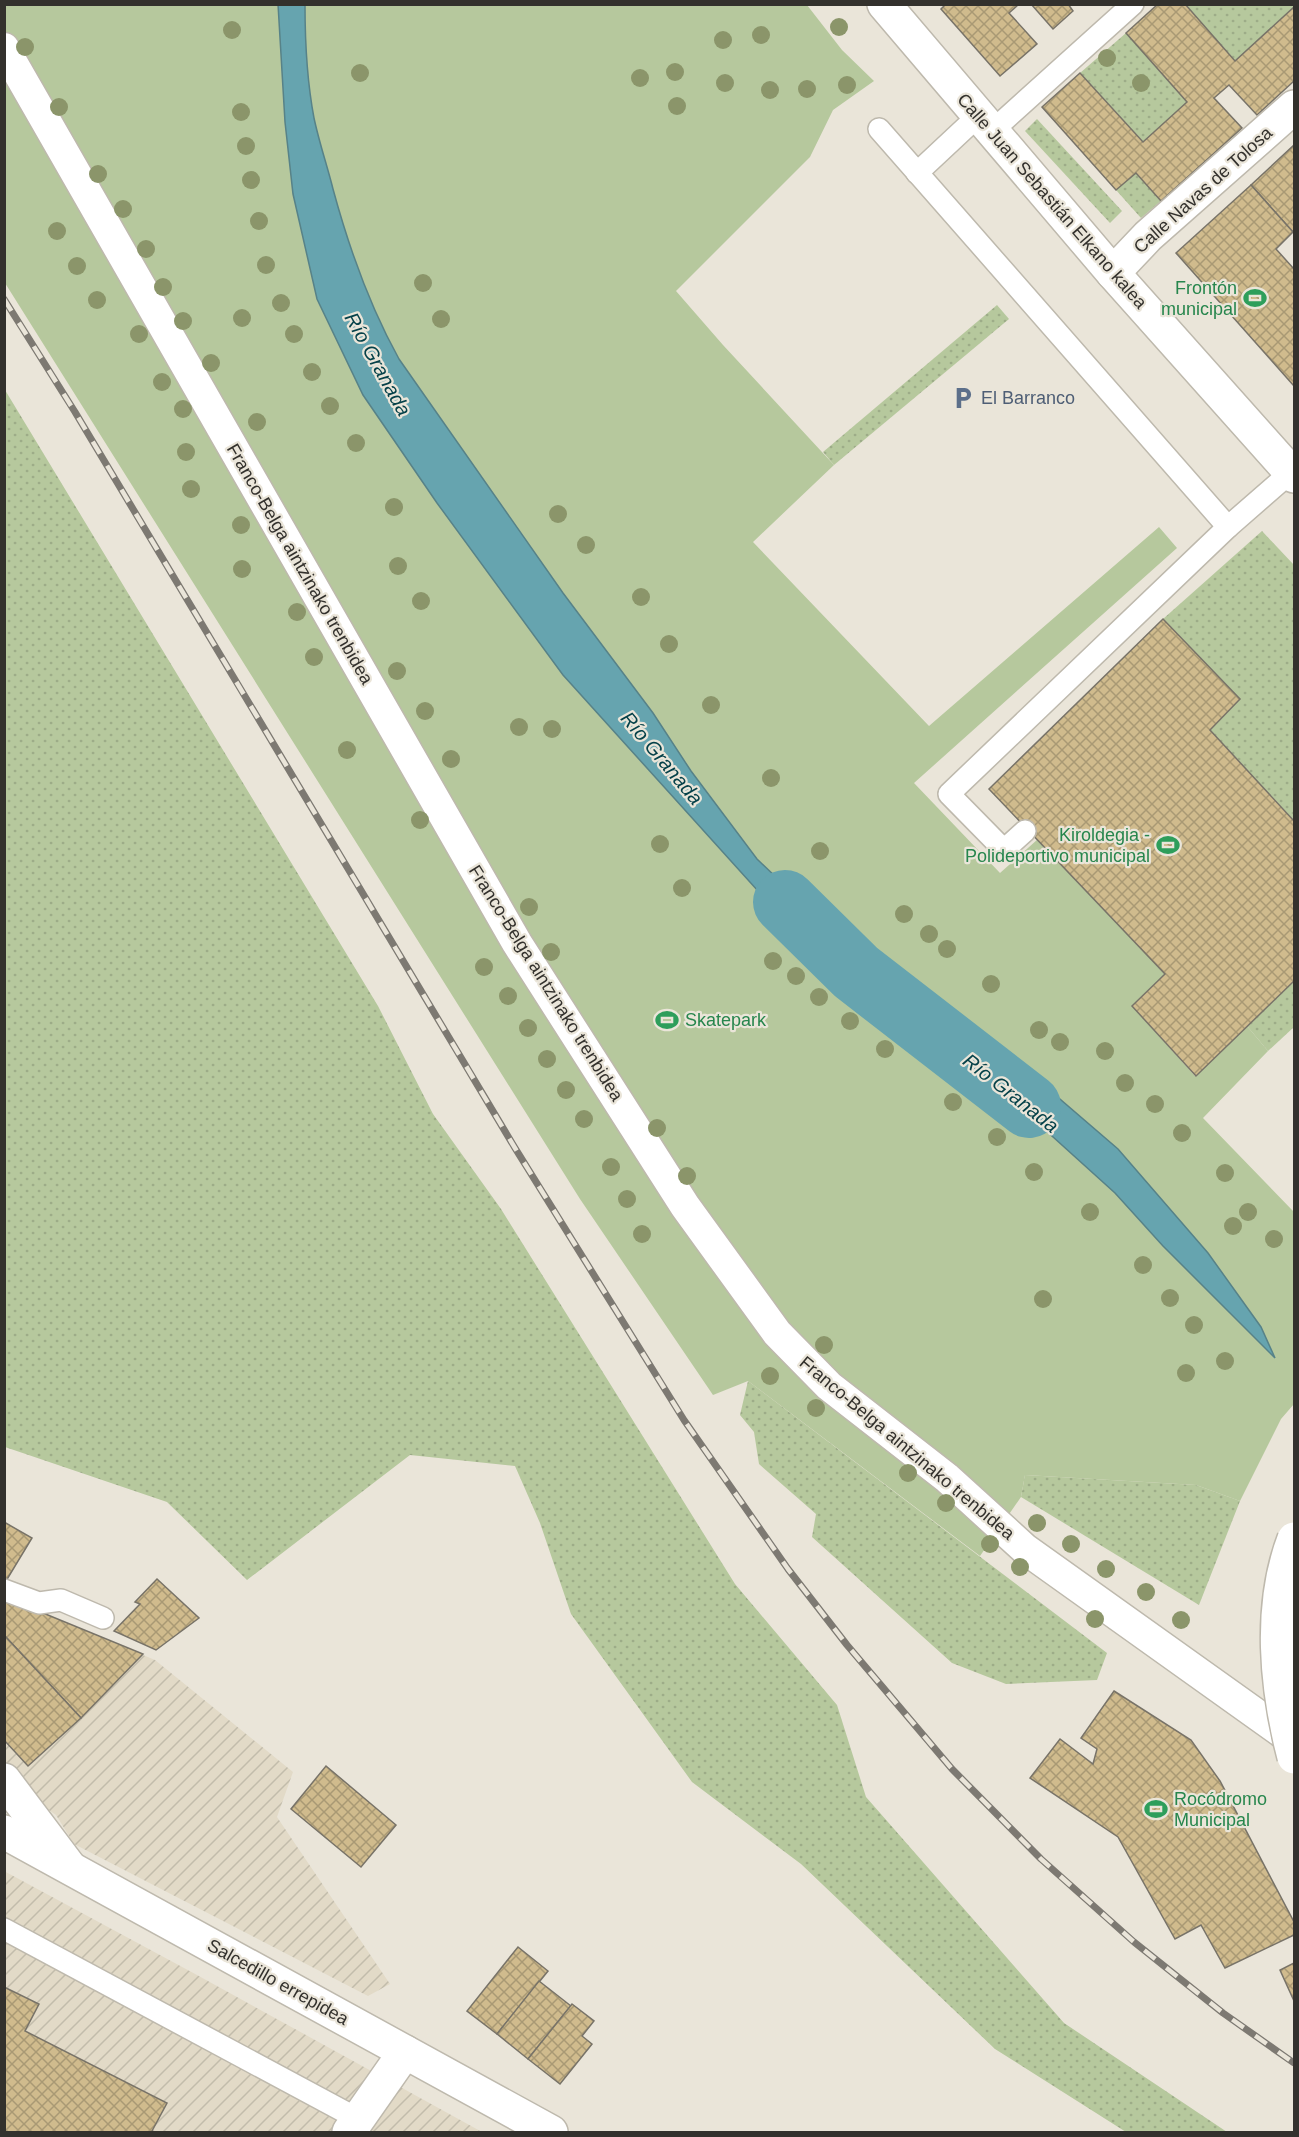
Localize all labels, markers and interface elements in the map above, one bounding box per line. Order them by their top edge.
street label: Calle Juan Sebastián Elkano kalea [953,89,1151,313]
street label: Calle Navas de Tolosa [1130,122,1277,257]
place label: Frontón municipal [1161,278,1237,319]
sports icon: Frontón municipal [1242,285,1268,311]
water label: Río Granada [341,309,415,419]
parking icon: El Barranco [950,385,976,411]
place label: El Barranco [981,388,1075,408]
street label: Franco-Belga aintzinako trenbidea [223,440,378,689]
water label: Río Granada [617,707,707,809]
place label: Kiroldegia - Polideportivo municipal [965,825,1150,866]
sports icon: Kiroldegia - Polideportivo municipal [1155,832,1181,858]
street label: Franco-Belga aintzinako trenbidea [465,861,628,1105]
sports icon: Skatepark [654,1007,680,1033]
place label: Skatepark [685,1010,767,1030]
water label: Río Granada [959,1049,1063,1137]
street label: Franco-Belga aintzinako trenbidea [796,1352,1019,1544]
place label: Rocódromo Municipal [1174,1789,1267,1830]
sports icon: Rocódromo Municipal [1143,1796,1169,1822]
street label: Salcedillo errepidea [204,1935,353,2030]

